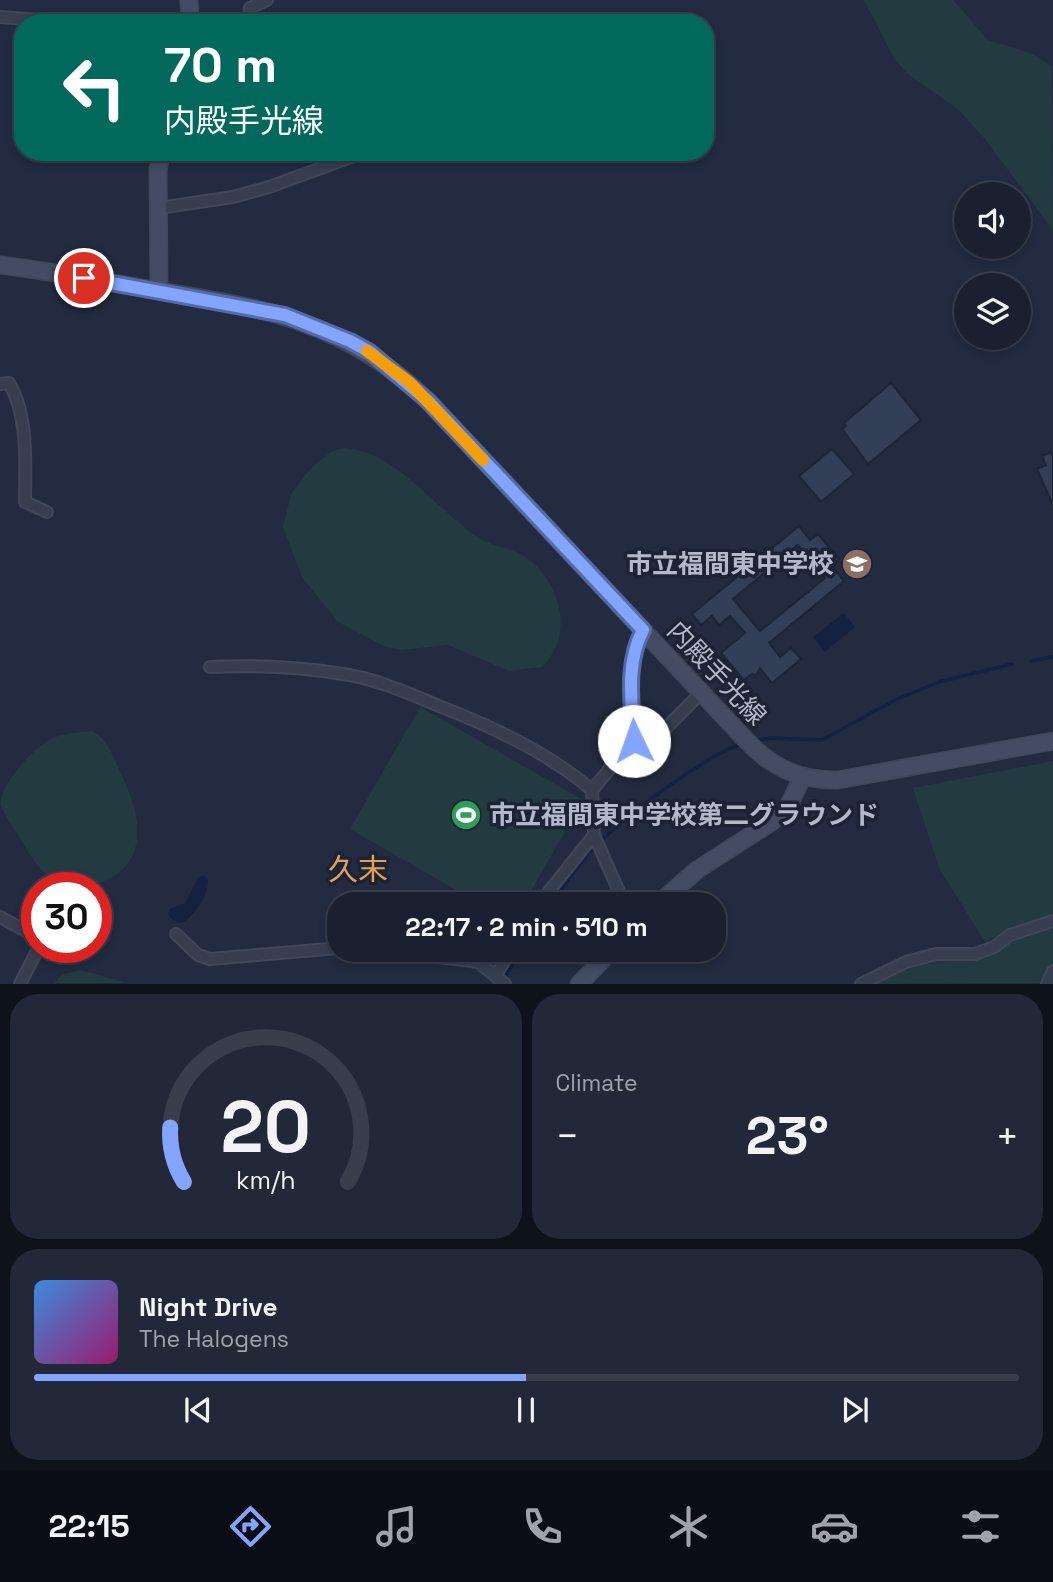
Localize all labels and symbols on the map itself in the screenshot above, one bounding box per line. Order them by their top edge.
pin [54,248,114,308]
place label: 市立福間東中学校 [626,547,834,581]
school or university icon: 市立福間東中学校 [840,547,874,581]
street label: 内殿手光線 [660,614,774,732]
position arrow [597,704,671,778]
sports icon: 市立福間東中学校第二グラウンド [449,798,483,832]
place label: 市立福間東中学校第二グラウンド [489,798,879,832]
district label: 久末 [328,850,388,889]
speed limit sign: 30 [21,872,112,963]

